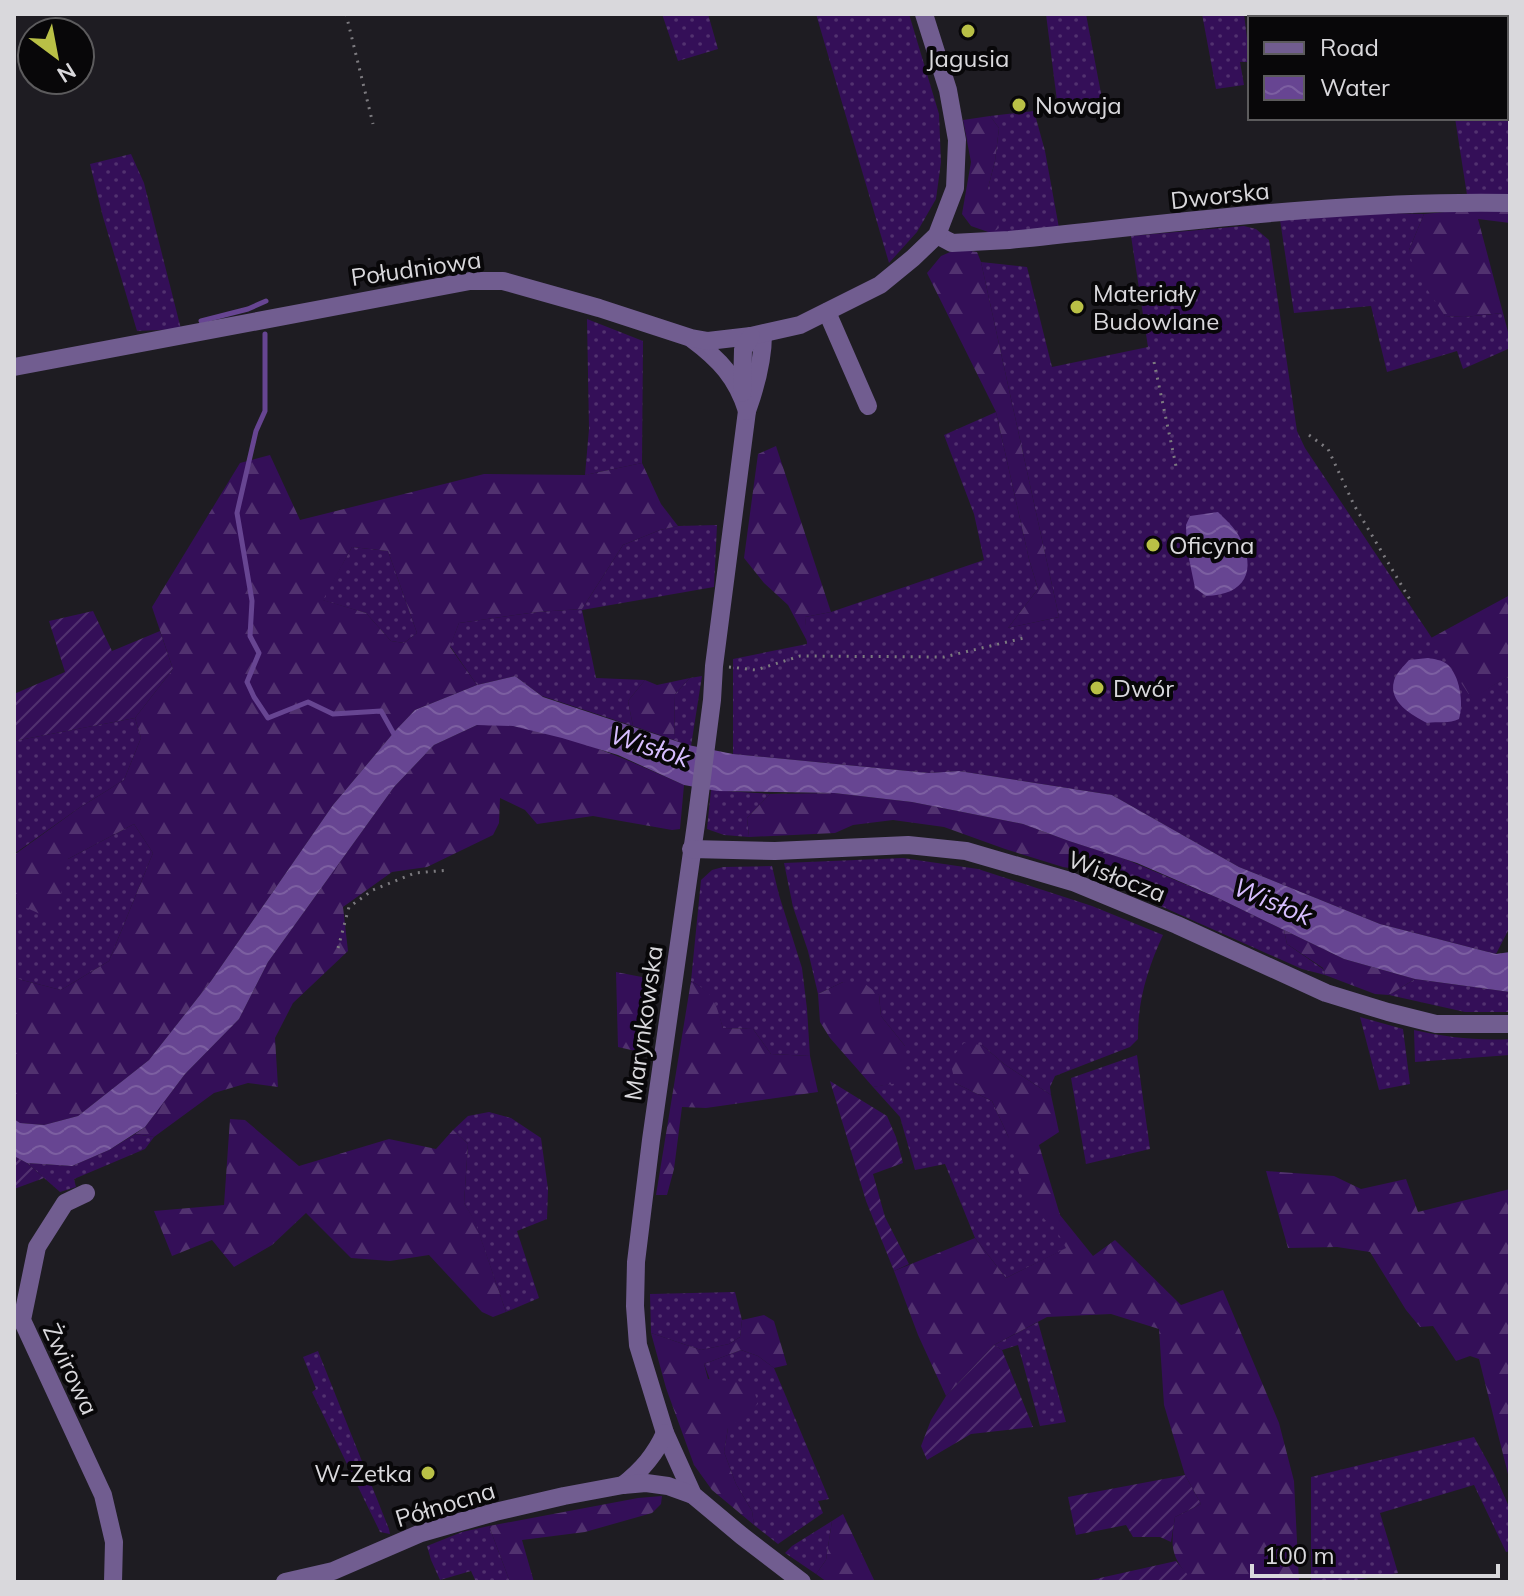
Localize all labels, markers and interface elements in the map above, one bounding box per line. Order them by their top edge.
north arrow [16,16,96,96]
legend [1248,16,1508,120]
marker: Jagusia [959,22,977,40]
text: Road [1320,32,1379,62]
place label: Jagusia [927,43,1009,73]
text: N [52,57,81,89]
text: Water [1320,72,1390,102]
place label: Nowaja [1035,90,1122,120]
marker: Nowaja [1010,96,1028,114]
street label: Dworska [1169,175,1271,215]
street label: Południowa [349,244,483,292]
place label: Materiały Budowlane [1093,278,1219,336]
marker: Materiały Budowlane [1068,298,1086,316]
place label: Oficyna [1169,530,1254,560]
marker: Oficyna [1144,536,1162,554]
place label: Dwór [1113,673,1174,703]
marker: Dwór [1088,679,1106,697]
water label: Wisłok [606,718,695,775]
street label: Wisłocza [1064,844,1170,908]
water label: Wisłok [1229,870,1318,933]
street label: Marynkowska [617,944,669,1102]
street label: Żwirowa [37,1319,105,1419]
place label: W-Zetka [314,1458,412,1488]
marker: W-Zetka [419,1464,437,1482]
street label: Północna [392,1475,498,1533]
scale bar [1252,1528,1498,1578]
text: 100 m [1264,1540,1335,1570]

